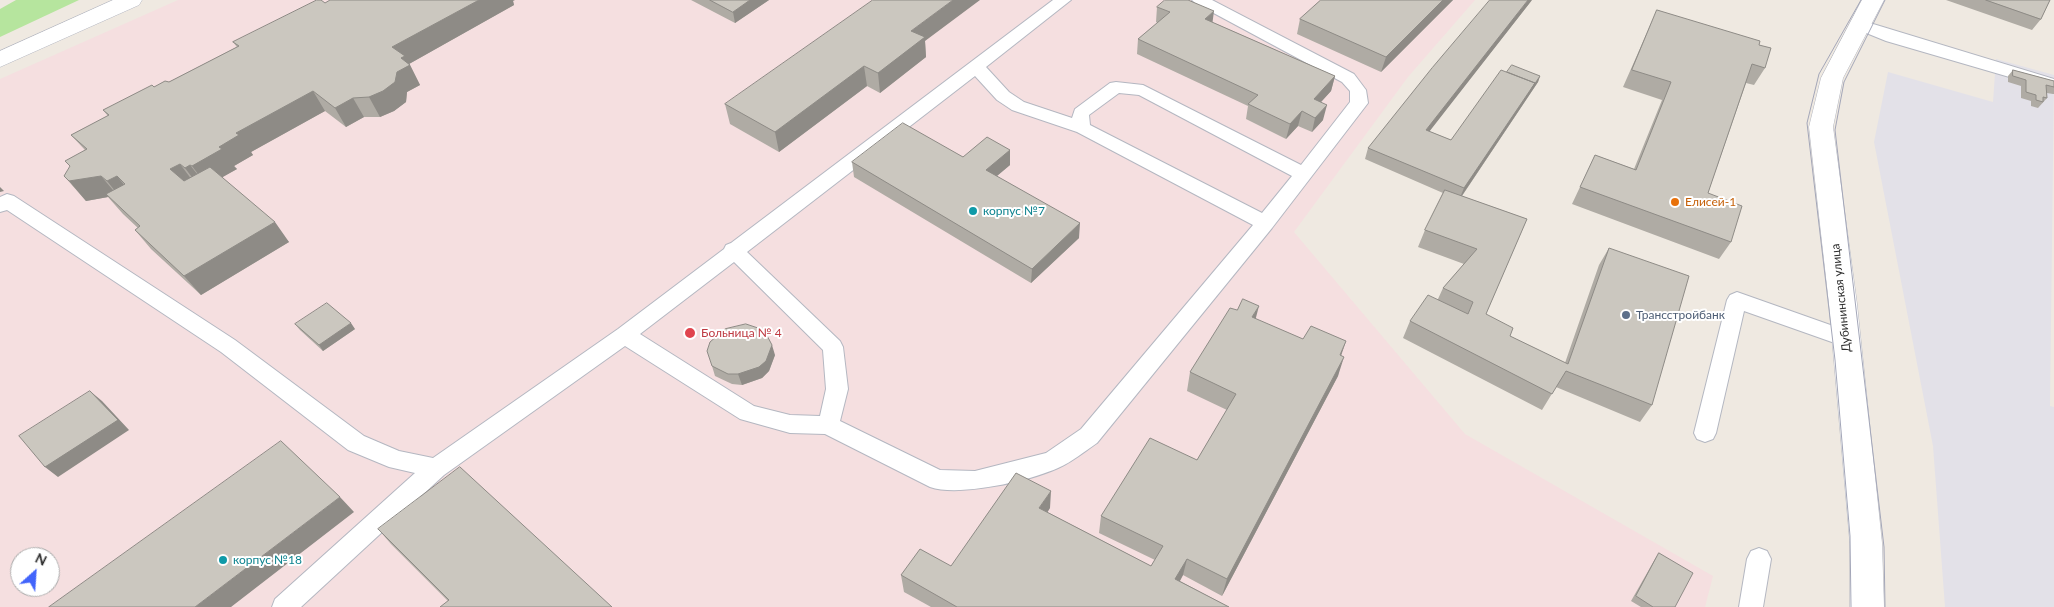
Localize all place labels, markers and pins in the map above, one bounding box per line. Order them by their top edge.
place label: Елисей-1 [1685,195,1736,209]
marker: Елисей-1 [1669,196,1681,208]
place label: корпус №7 [983,204,1045,218]
marker: корпус №7 [967,205,979,217]
place label: Трансстройбанк [1636,308,1725,322]
marker: Трансстройбанк [1620,309,1632,321]
marker: Больница № 4 [683,326,697,340]
place label: Больница № 4 [701,326,782,340]
place label: корпус №18 [233,553,302,567]
marker: корпус №18 [217,554,229,566]

